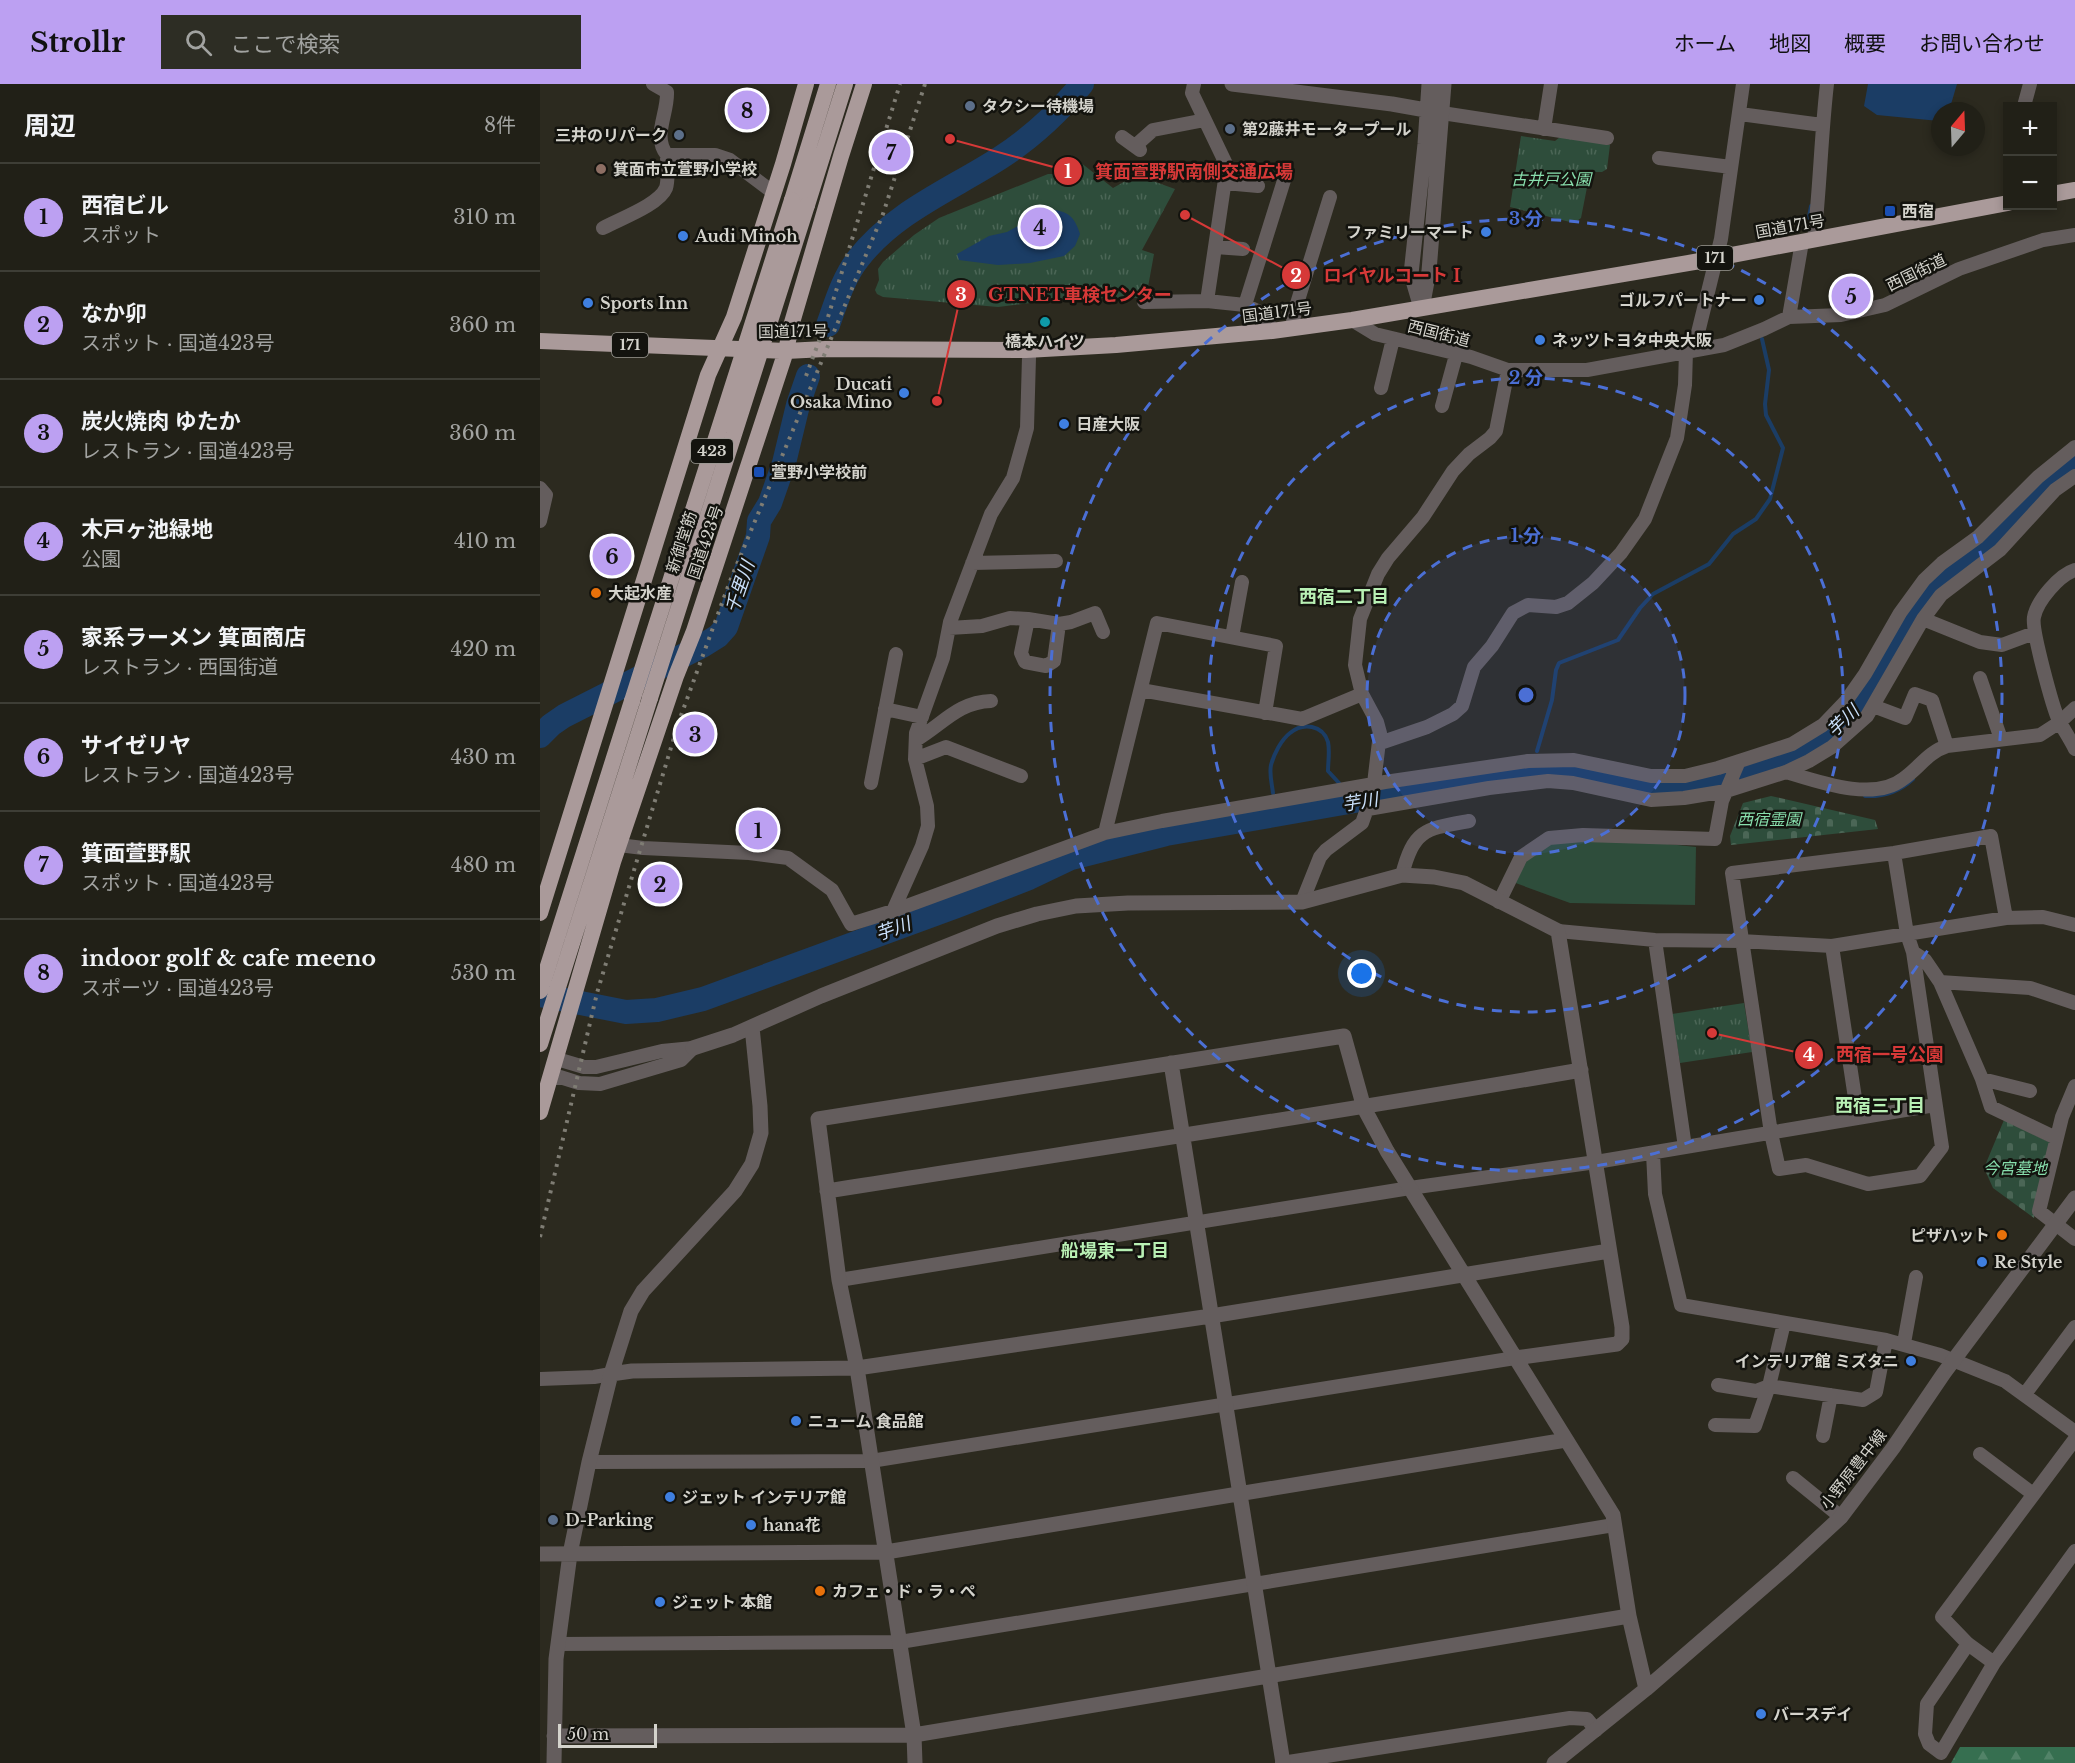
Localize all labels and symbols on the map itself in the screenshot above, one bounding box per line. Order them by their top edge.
pin: 8 [728,87,766,132]
place label: タクシー待機場 [982,96,1094,116]
marker: タクシー待機場 [963,99,977,113]
north arrow [1931,102,1985,156]
place label: 第2藤井モータープール [1242,119,1411,139]
marker: 第2藤井モータープール [1223,122,1237,136]
place label: 三井のリパーク [555,125,667,145]
marker: 三井のリパーク [672,128,686,142]
pin: 7 [872,130,910,174]
callout: 箕面萱野駅南側交通広場 [1053,153,1305,189]
place label: 箕面市立萱野小学校 [613,159,757,179]
text: 1 [1064,161,1072,183]
text: 箕面萱野駅南側交通広場 [1095,161,1293,183]
marker: 箕面市立萱野小学校 [594,162,608,176]
park label: 古井戸公園 [1511,169,1593,189]
place label: 西宿 [1902,201,1934,221]
pin: 4 [1020,204,1060,250]
marker: 西宿 [1883,204,1897,218]
text: 3 分 [1509,208,1543,230]
street label: 国道171号 [1754,210,1826,242]
place label: ファミリーマート [1346,222,1474,242]
marker: ファミリーマート [1479,225,1493,239]
place label: Audi Minoh [694,226,798,246]
marker: Audi Minoh [676,229,690,243]
road number: 171 [1697,246,1733,270]
street label: 西国街道 [1883,249,1949,295]
callout: ロイヤルコート I [1281,257,1473,293]
text: 2 [1290,265,1302,287]
text: ロイヤルコート I [1323,265,1461,287]
pin: 5 [1832,274,1870,318]
callout: GTNET車検センター [946,276,1184,312]
text: 3 [955,284,967,306]
text: GTNET車検センター [988,284,1172,306]
place label: ゴルフパートナー [1619,290,1747,310]
place label: Sports Inn [600,293,688,313]
marker: ゴルフパートナー [1752,293,1766,307]
marker: Sports Inn [581,296,595,310]
street label: 国道171号 [1241,298,1313,326]
marker: 橋本ハイツ [1038,315,1052,329]
street label: 西国街道 [1406,316,1472,350]
street label: 国道171号 [758,320,828,342]
place label: ネッツトヨタ中央大阪 [1552,330,1712,350]
place label: 橋本ハイツ [1005,331,1085,351]
road number: 171 [612,333,648,357]
marker: ネッツトヨタ中央大阪 [1533,333,1547,347]
text: 2 分 [1509,367,1543,389]
place label: Ducati Osaka Mino [790,374,892,412]
marker: Ducati Osaka Mino [897,386,911,400]
place label: 日産大阪 [1076,414,1140,434]
marker: 日産大阪 [1057,417,1071,431]
road number: 423 [691,439,733,463]
place label: 萱野小学校前 [771,462,867,482]
marker: 萱野小学校前 [752,465,766,479]
street label: 国道423号 [683,502,727,582]
street label: 新御堂筋 [662,508,700,576]
text: 1 分 [1511,525,1541,547]
pin: 6 [592,534,632,578]
water label: 千里川 [721,556,760,616]
place label: 大起水産 [608,583,672,603]
marker: 大起水産 [589,586,603,600]
district label: 西宿二丁目 [1299,586,1389,608]
centre of rings [1516,685,1536,705]
water label: 芋川 [1822,699,1865,741]
pin: 3 [676,712,714,756]
water label: 芋川 [1341,788,1381,816]
pin: 1 [738,808,778,852]
park label: 西宿霊園 [1737,809,1803,829]
pin: 2 [640,862,680,906]
water label: 芋川 [872,912,916,945]
your location [1347,959,1376,988]
callout: 西宿一号公園 [1794,1037,1956,1073]
text: 4 [1803,1044,1815,1066]
text: 西宿一号公園 [1836,1044,1944,1066]
district label: 西宿三丁目 [1835,1095,1925,1117]
park label: 今宮墓地 [1983,1158,2049,1178]
place label: ピザハット [1910,1225,1990,1245]
marker: ピザハット [1995,1228,2009,1242]
district label: 船場東一丁目 [1061,1240,1169,1262]
place label: Re Style [1994,1252,2062,1272]
marker: Re Style [1975,1255,1989,1269]
place label: インテリア館 ミズタニ [1735,1351,1899,1371]
marker: インテリア館 ミズタニ [1904,1354,1918,1368]
place label: ニューム 食品館 [808,1411,924,1431]
marker: ニューム 食品館 [789,1414,803,1428]
street label: 小野原豊中線 [1816,1425,1890,1513]
place label: ジェット インテリア館 [682,1487,846,1507]
marker: ジェット インテリア館 [663,1490,677,1504]
place label: D-Parking [565,1510,654,1530]
marker: D-Parking [546,1513,560,1527]
place label: hana花 [763,1515,820,1535]
marker: hana花 [744,1518,758,1532]
place label: カフェ・ド・ラ・ぺ [832,1581,976,1601]
marker: カフェ・ド・ラ・ぺ [813,1584,827,1598]
place label: ジェット 本館 [672,1592,772,1612]
marker: ジェット 本館 [653,1595,667,1609]
place label: バースデイ [1773,1704,1852,1724]
marker: バースデイ [1754,1707,1768,1721]
scale bar [558,1721,657,1748]

